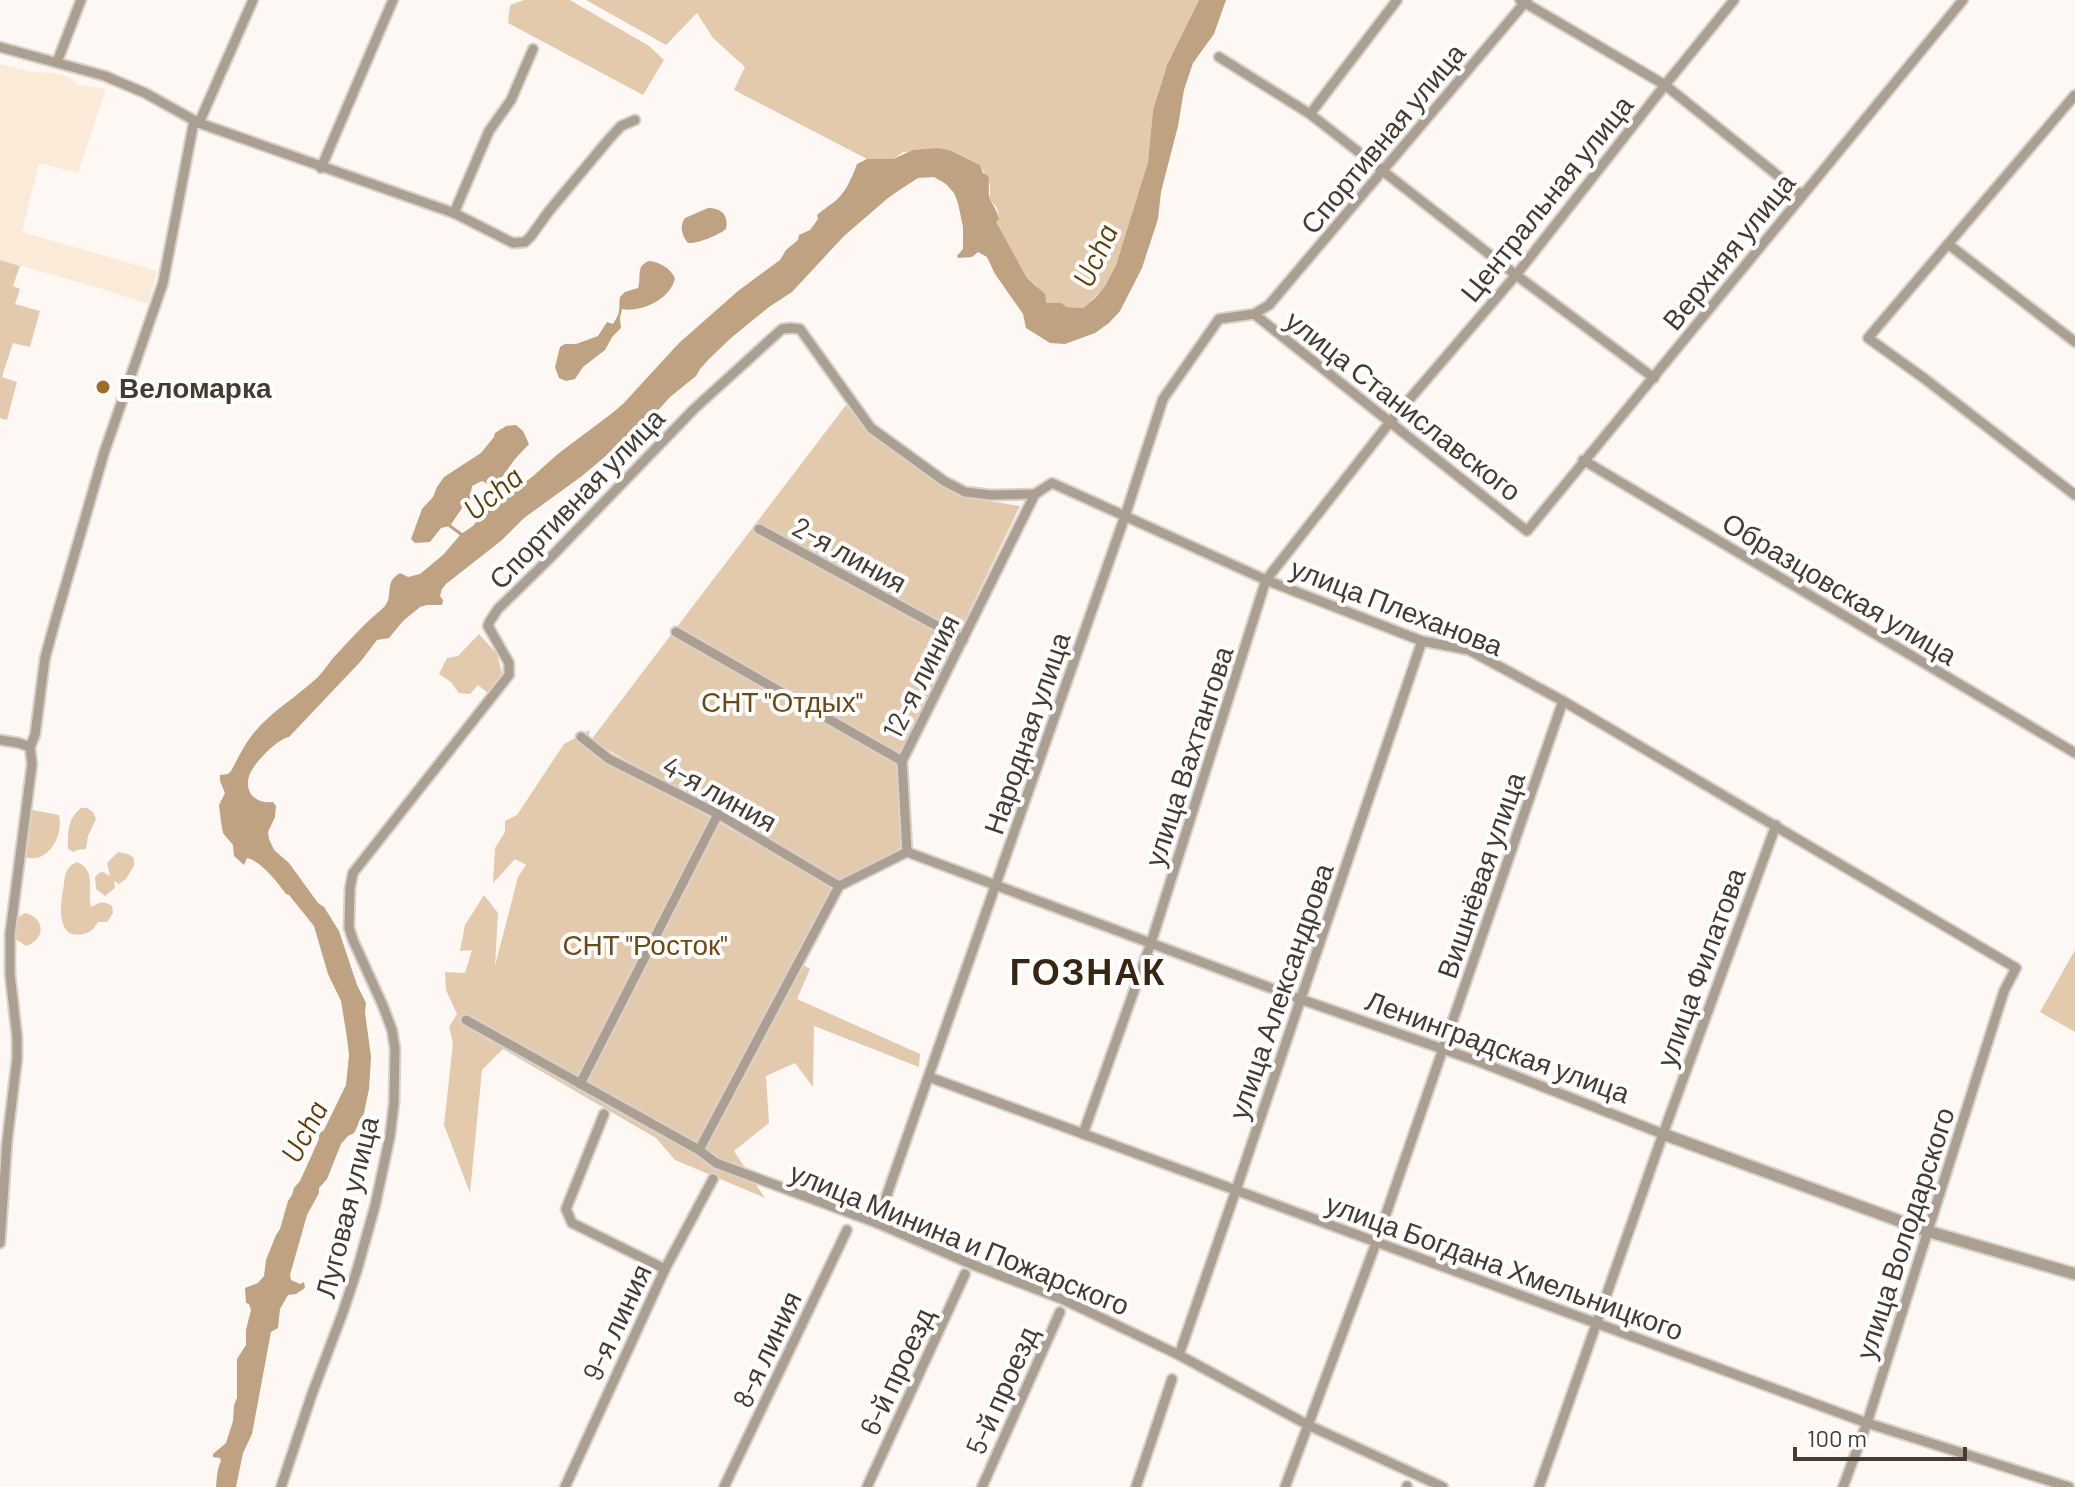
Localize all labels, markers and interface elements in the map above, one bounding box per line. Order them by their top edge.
street label: Спортивная улица [1292,36,1472,240]
street label: Центральная улица [1452,88,1640,308]
street label: Верхняя улица [1654,165,1802,336]
water label: Ucha [1064,218,1124,292]
street label: улица Станиславского [1279,302,1529,508]
place label: Веломарка [119,370,272,404]
marker: Веломарка [94,378,112,396]
street label: Спортивная улица [481,400,671,595]
water label: Ucha [455,457,529,527]
street label: Образцовская улица [1717,505,1964,672]
street label: 2-я линия [787,509,913,599]
street label: улица Плеханова [1286,550,1508,662]
street label: 12-я линия [874,608,966,744]
street label: Народная улица [976,627,1077,838]
street label: улица Вахтангова [1136,641,1240,870]
park label: СНТ "Отдых" [701,684,863,718]
street label: 4-я линия [657,748,783,838]
street label: Вишнёвая улица [1429,767,1531,983]
street label: улица Александрова [1220,858,1340,1123]
street label: улица Филатова [1648,863,1752,1071]
park label: СНТ "Росток" [562,927,728,961]
district label: ГОЗНАК [1010,949,1166,992]
street label: Ленинградская улица [1361,982,1635,1110]
water label: Ucha [272,1094,334,1168]
street label: улица Володарского [1847,1103,1961,1363]
street label: Луговая улица [307,1112,385,1301]
street label: улица Минина и Пожарского [785,1154,1135,1322]
street label: улица Богдана Хмельницкого [1322,1185,1688,1347]
street label: 9-я линия [574,1258,658,1386]
street label: 8-я линия [724,1285,808,1413]
street label: 6-й проезд [852,1302,940,1440]
street label: 5-й проезд [958,1321,1044,1459]
scale bar [1795,1411,1965,1461]
text: 100 m [1807,1423,1867,1452]

